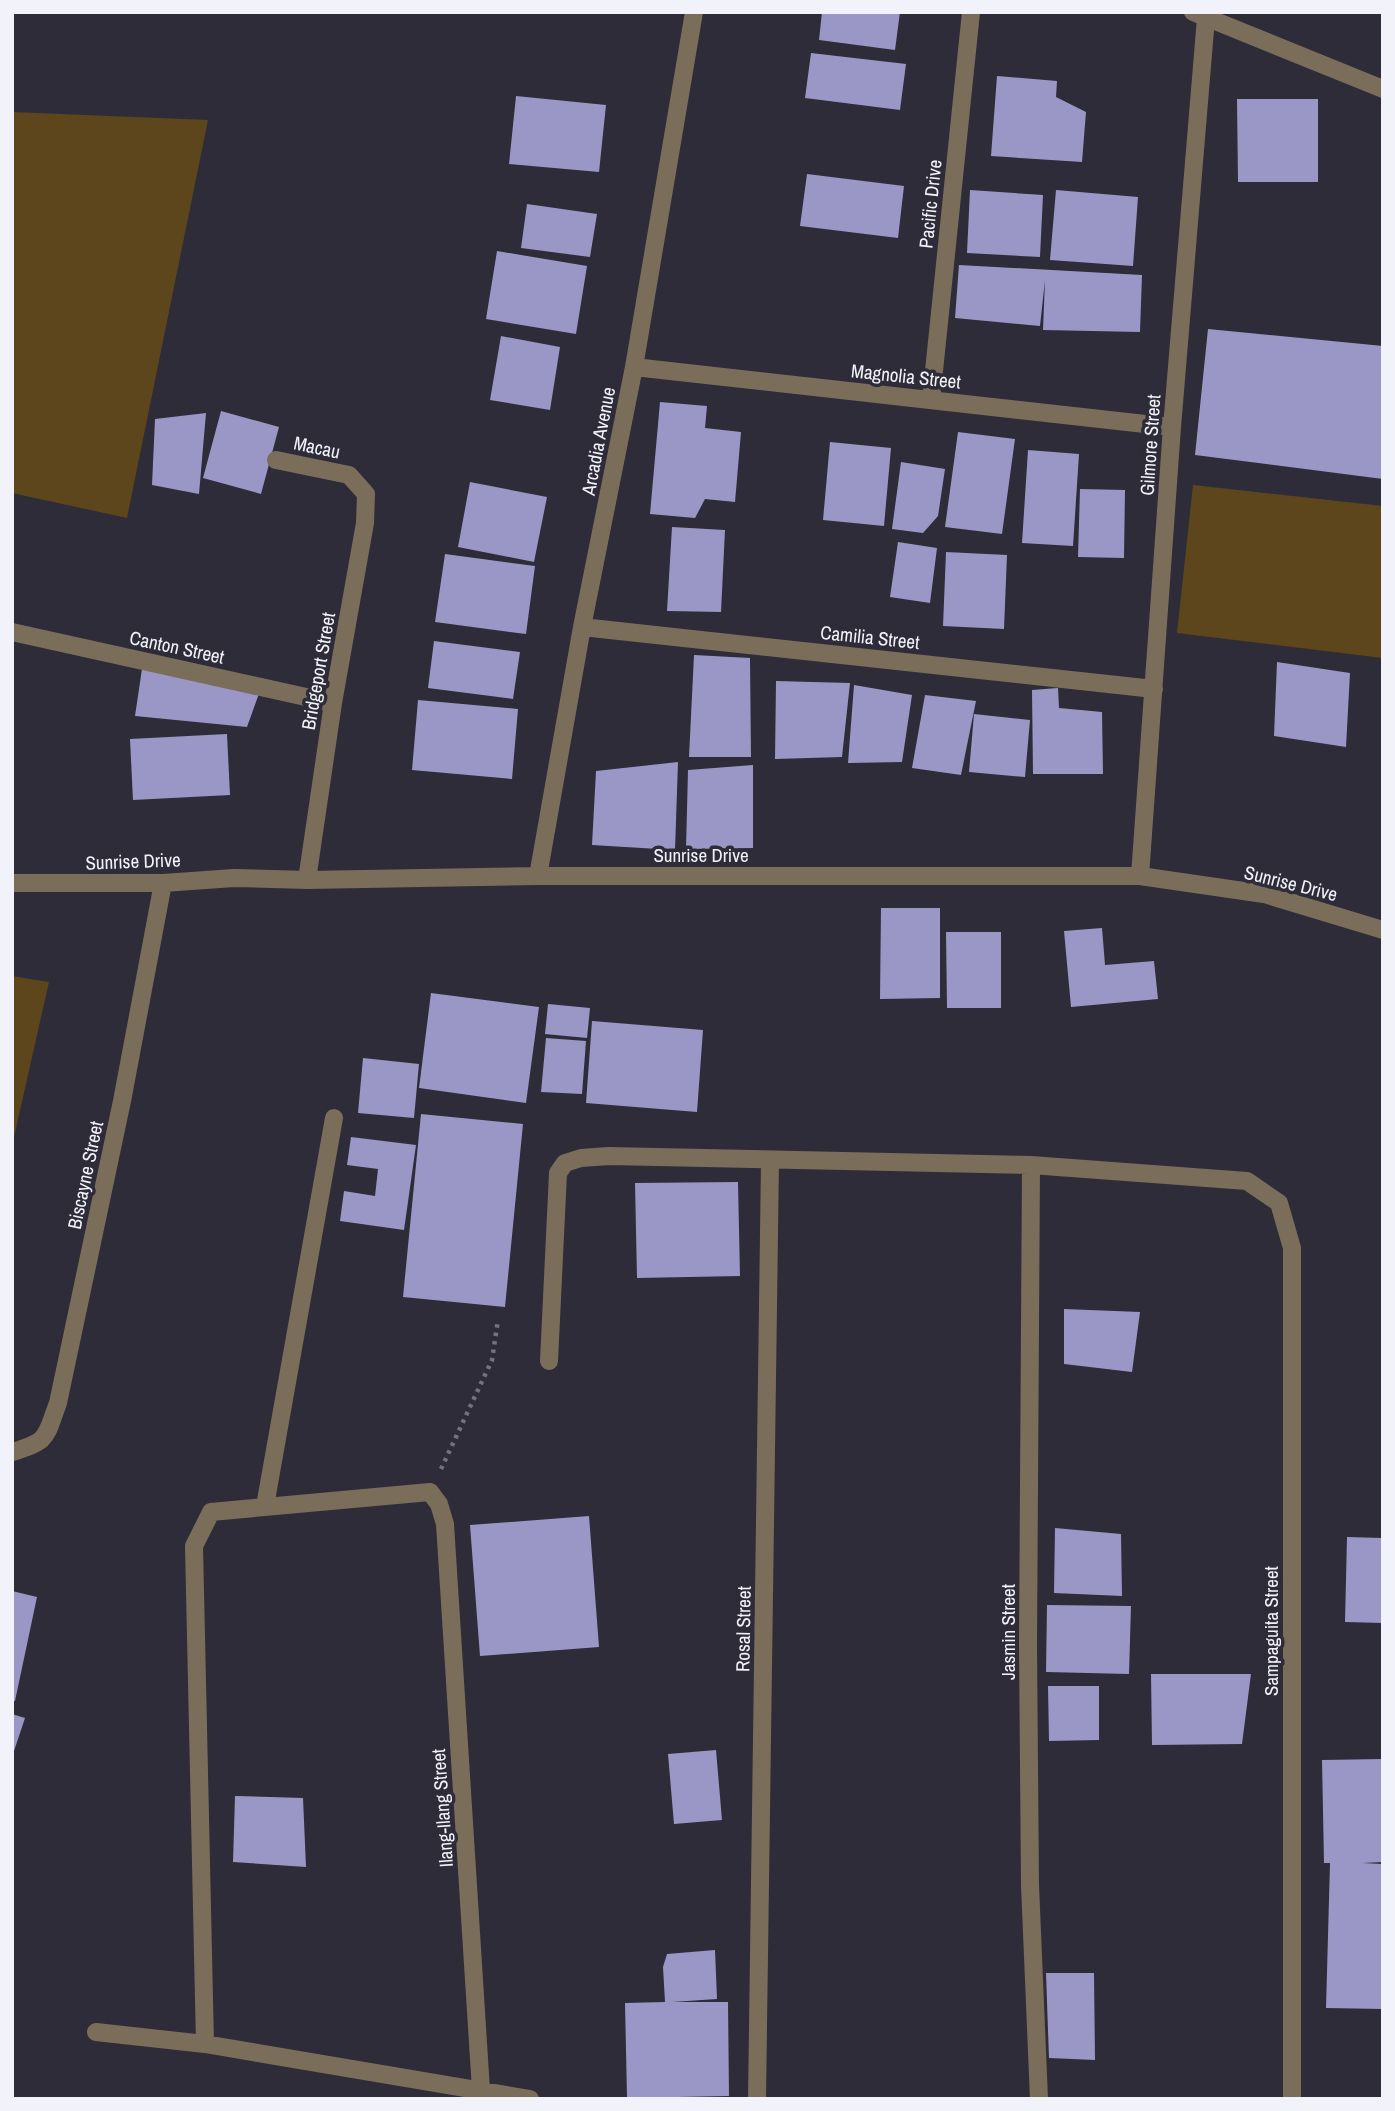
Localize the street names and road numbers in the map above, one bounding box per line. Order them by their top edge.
street label: Pacific Drive [912,158,948,250]
street label: Magnolia Street [850,357,963,395]
street label: Arcadia Avenue [575,385,621,498]
street label: Gilmore Street [1133,393,1167,496]
street label: Macau [291,429,343,465]
street label: Bridgeport Street [295,610,341,732]
street label: Camilia Street [819,619,922,655]
street label: Canton Street [127,624,227,670]
street label: Sunrise Drive [653,842,749,868]
street label: Sunrise Drive [85,846,181,876]
street label: Sunrise Drive [1242,859,1340,907]
street label: Biscayne Street [61,1118,109,1232]
street label: Sampaguita Street [1258,1565,1284,1696]
street label: Jasmin Street [995,1583,1021,1680]
street label: Rosal Street [729,1585,757,1672]
street label: Ilang-Ilang Street [425,1747,459,1868]

